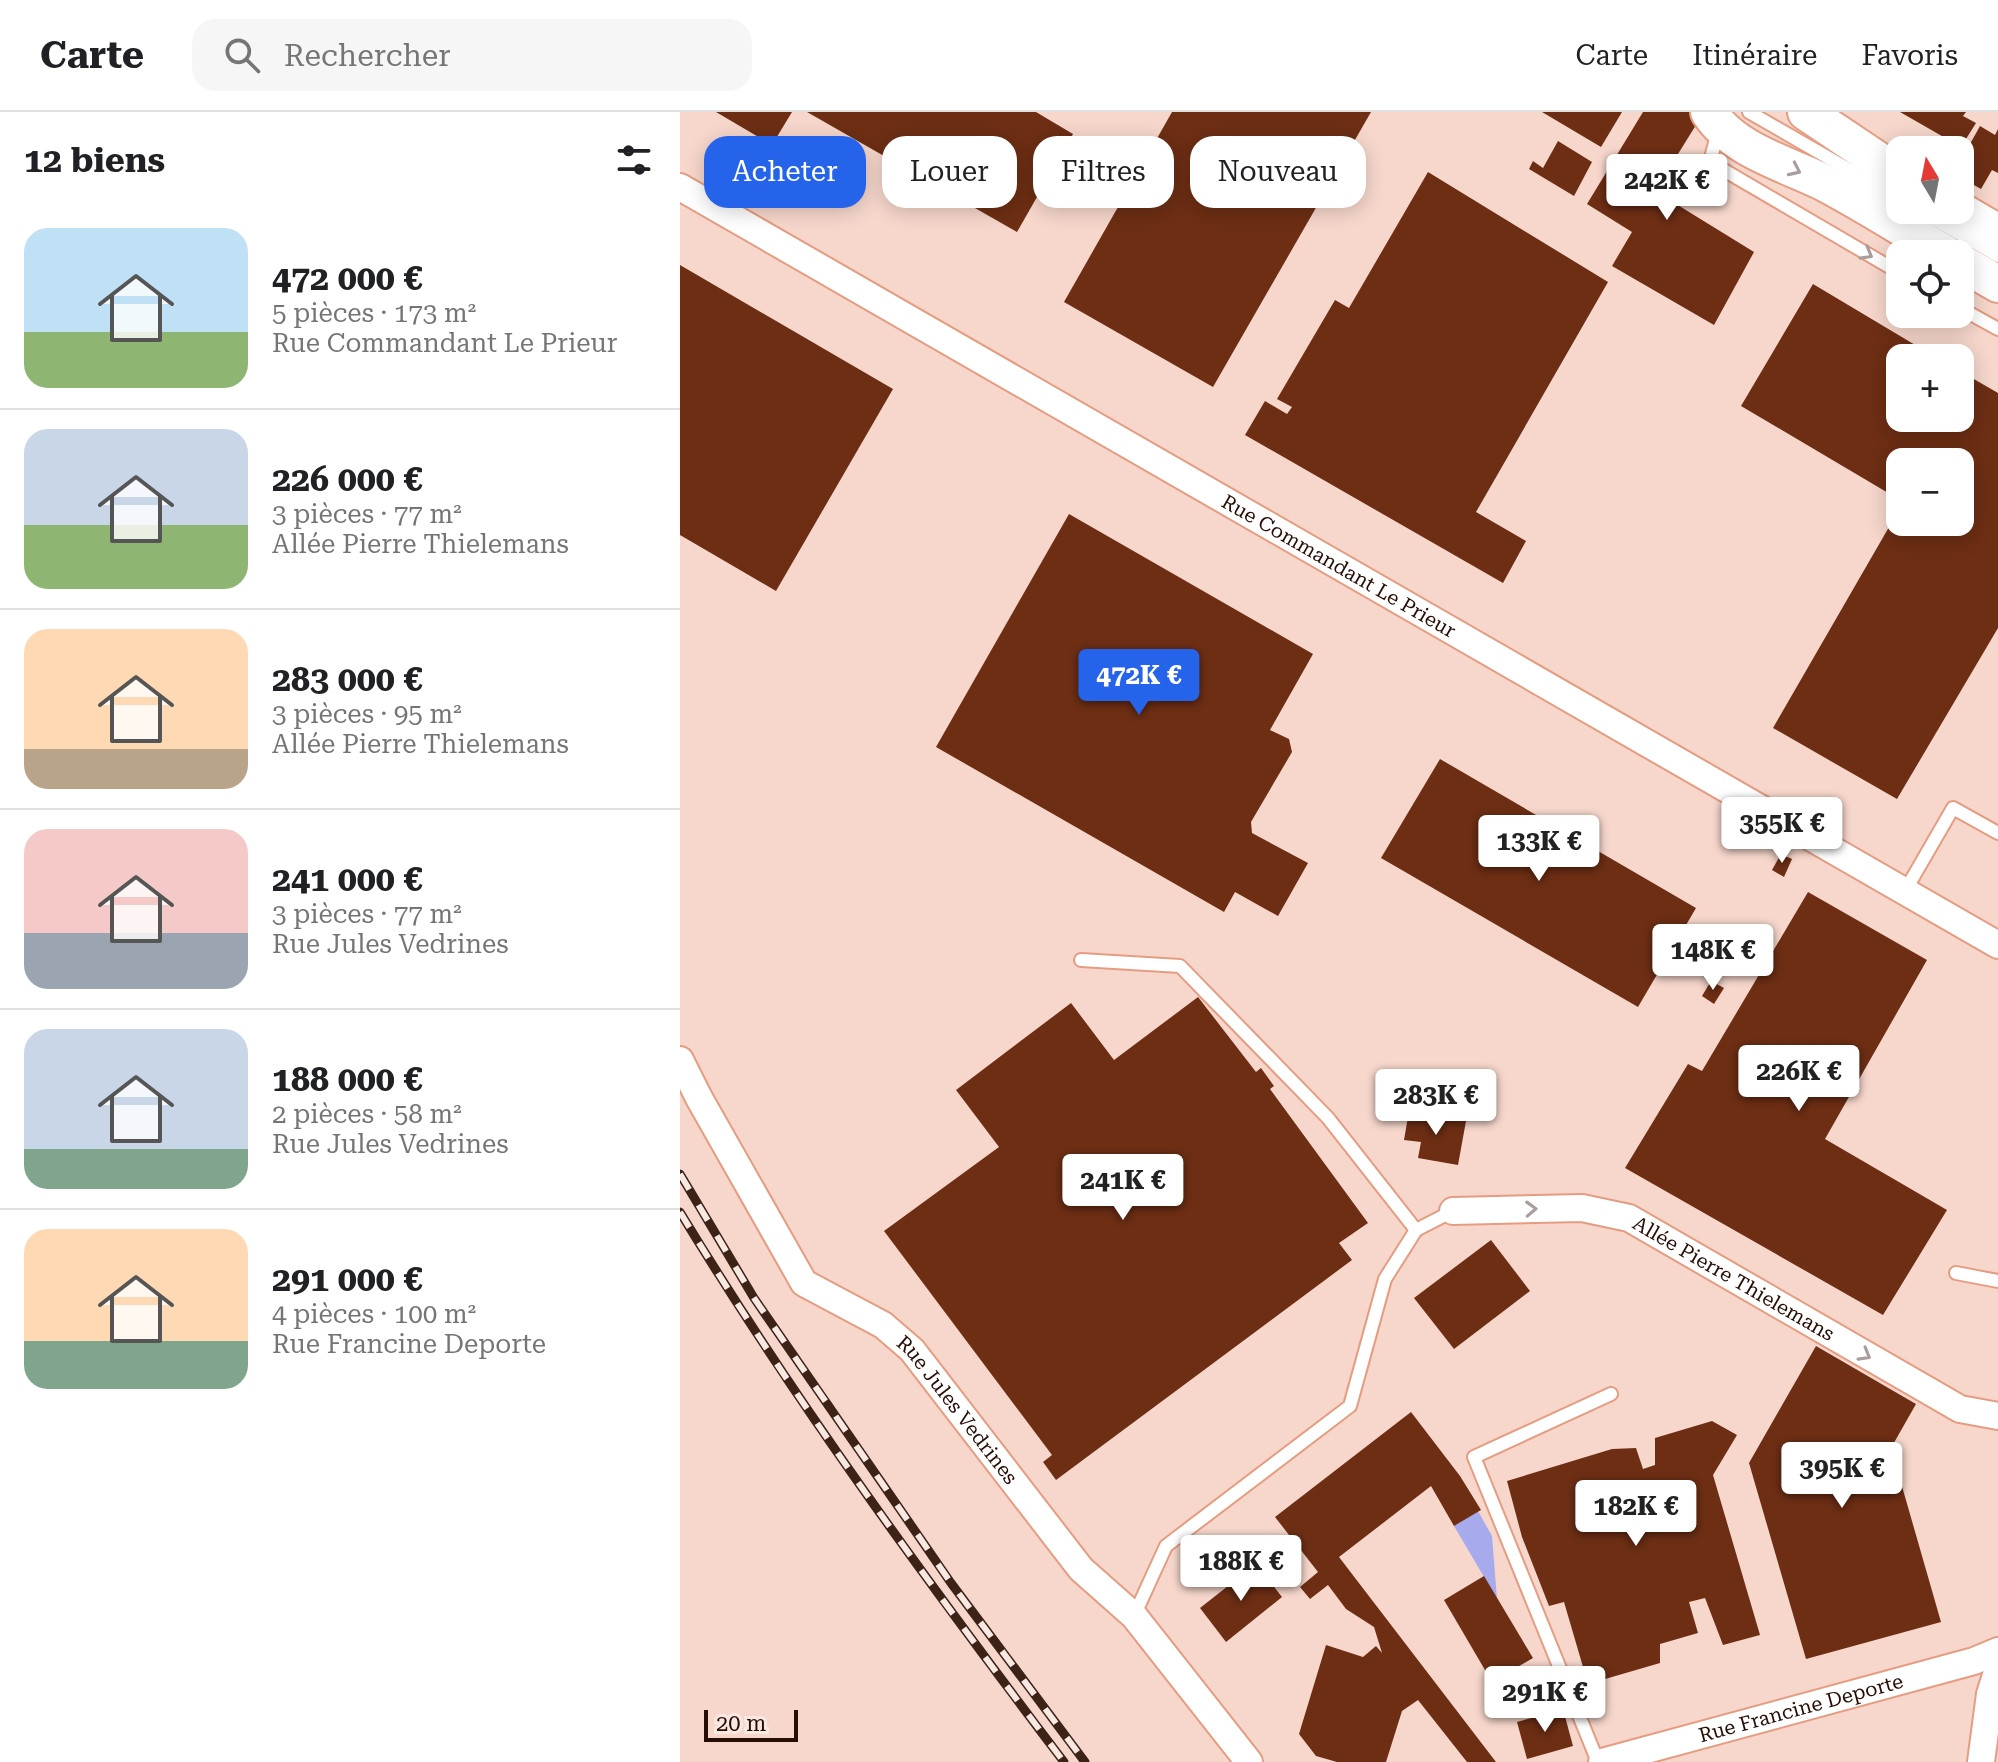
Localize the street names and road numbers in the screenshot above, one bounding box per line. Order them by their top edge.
street label: Rue Commandant Le Prieur [1218,489,1460,643]
street label: Allée Pierre Thielemans [1629,1211,1839,1346]
street label: Rue Jules Vedrines [892,1330,1023,1489]
street label: Rue Francine Deporte [1696,1669,1906,1747]

